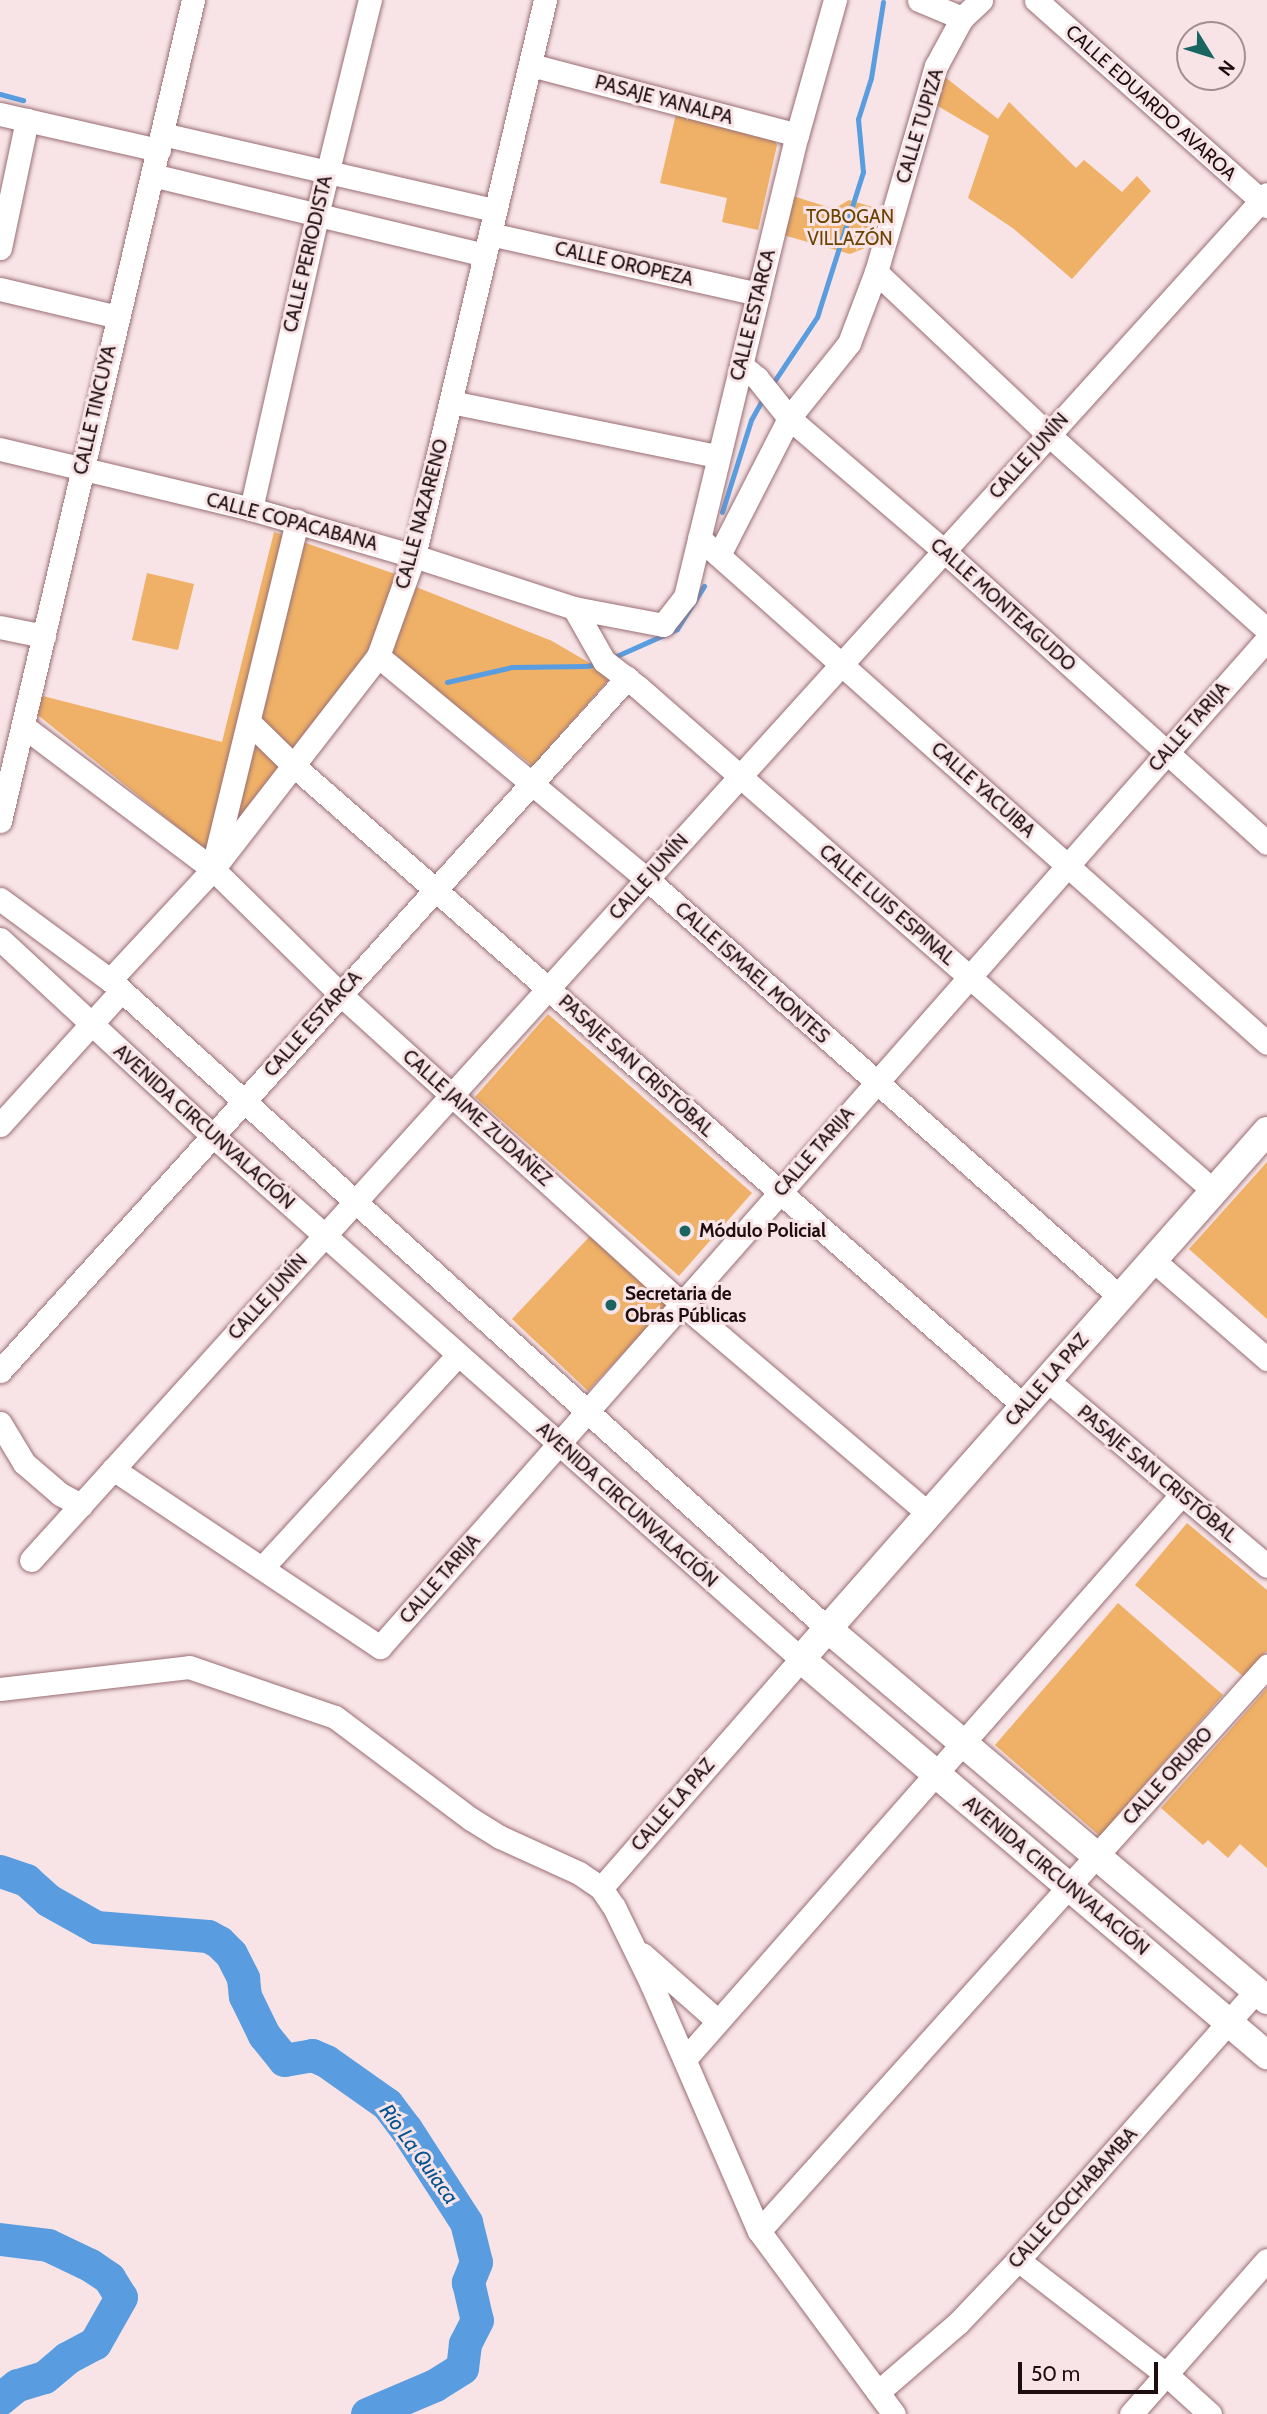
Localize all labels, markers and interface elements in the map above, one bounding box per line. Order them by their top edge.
street label: CALLE EDUARDO AVAROA [1061,20,1241,186]
north arrow [1176,21,1246,91]
text: N [1213,56,1240,80]
street label: CALLE TUPIZA [892,66,948,186]
street label: PASAJE YANALPA [593,71,735,129]
street label: CALLE PERIODISTA [279,173,337,335]
park label: TOBOGAN VILLAZÓN [806,206,894,250]
street label: CALLE OROPEZA [553,237,695,291]
street label: CALLE ESTARCA [726,247,780,383]
street label: CALLE TINCUYA [69,343,121,477]
street label: CALLE JUNÍN [985,408,1073,504]
street label: CALLE NAZARENO [391,436,453,592]
street label: CALLE COPACABANA [204,488,380,556]
street label: CALLE MONTEAGUDO [926,534,1080,676]
street label: CALLE TARIJA [1144,678,1234,776]
street label: CALLE YACUIBA [926,737,1040,843]
street label: CALLE JUNÍN [605,829,693,925]
street label: CALLE LUIS ESPINAL [814,840,960,970]
street label: CALLE ISMAEL MONTES [670,898,834,1048]
street label: CALLE ESTARCA [260,966,366,1082]
street label: PASAJE SAN CRISTÓBAL [554,990,718,1142]
street label: AVENIDA CIRCUNVALACIÓN [109,1040,299,1214]
street label: CALLE JAIME ZUDAÑEZ [398,1045,556,1191]
street label: CALLE TARIJA [769,1103,859,1201]
place label: Módulo Policial [699,1220,826,1242]
marker: Módulo Policial [677,1223,693,1239]
street label: CALLE JUNÍN [224,1249,312,1345]
place label: Secretaria de Obras Públicas [625,1283,746,1327]
marker: Secretaria de Obras Públicas [603,1297,619,1313]
street label: CALLE LA PAZ [1001,1329,1093,1431]
street label: PASAJE SAN CRISTÓBAL [1073,1401,1241,1547]
street label: AVENIDA CIRCUNVALACIÓN [532,1418,722,1592]
street label: CALLE TARIJA [395,1530,485,1628]
street label: CALLE ORURO [1118,1723,1218,1829]
street label: CALLE LA PAZ [627,1754,719,1856]
street label: AVENIDA CIRCUNVALACIÓN [958,1792,1154,1960]
water label: Río La Quiaca [374,2099,464,2209]
street label: CALLE COCHABAMBA [1004,2123,1142,2273]
scale bar [1022,2348,1162,2392]
text: 50 m [1031,2361,1080,2386]

